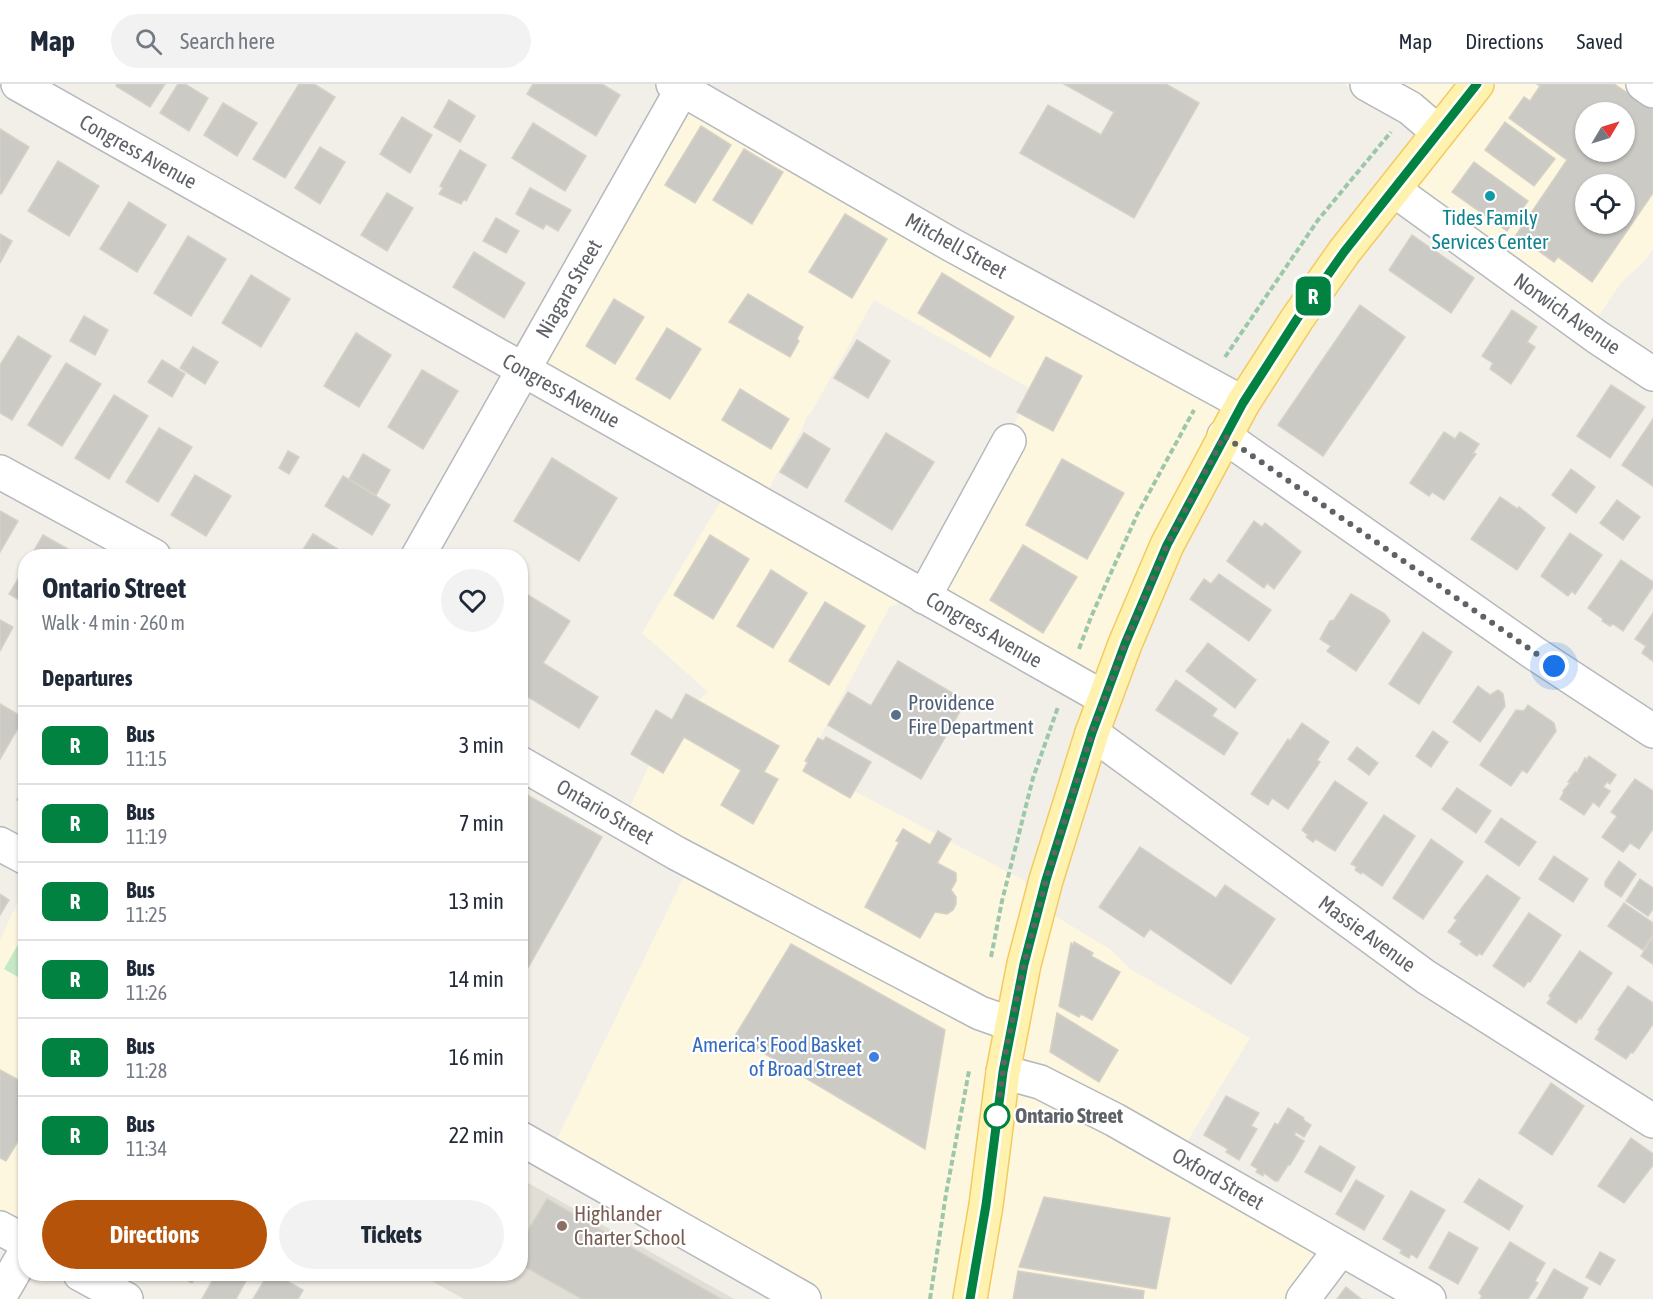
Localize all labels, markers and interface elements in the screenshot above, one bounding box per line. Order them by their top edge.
search box [111,14,531,68]
text: Map [30,25,75,57]
icon: search [132,25,165,58]
text: Search here [180,28,275,54]
text: Map [1398,29,1432,53]
text: Directions [1465,29,1544,53]
text: Saved [1577,29,1623,53]
north arrow [1575,102,1635,162]
map controls [1575,102,1635,234]
street label: Congress Avenue [76,109,201,193]
button: locate [1575,174,1635,234]
marker: Tides Family Services Center [1483,189,1497,203]
place label: Tides Family Services Center [1432,205,1549,253]
street label: Mitchell Street [902,207,1011,283]
street label: Niagara Street [530,235,606,342]
street label: Norwich Avenue [1510,268,1626,359]
line badge: R [1294,276,1332,316]
text: R [1308,284,1318,308]
street label: Congress Avenue [499,348,624,432]
button: heart [441,569,504,632]
text: Ontario Street [42,572,186,604]
street label: Congress Avenue [922,586,1047,672]
text: Walk · 4 min · 260 m [42,611,185,634]
your location [1539,651,1569,681]
text: Departures [42,665,132,691]
place label: Providence Fire Department [908,690,1034,738]
marker: Providence Fire Department [889,708,903,722]
text: Bus [126,721,155,747]
text: 3 min [459,732,504,758]
text: R [70,733,80,757]
text: 11:15 [126,747,167,770]
street label: Ontario Street [553,774,658,849]
text: Bus [126,799,155,825]
text: 7 min [459,810,504,836]
text: R [70,811,80,835]
text: 11:19 [126,825,167,848]
text: Bus [126,877,155,903]
text: 13 min [449,888,504,914]
text: R [70,889,80,913]
street label: Massie Avenue [1314,890,1421,976]
text: 11:25 [126,903,167,926]
text: Bus [126,955,155,981]
text: 14 min [449,966,504,992]
text: R [70,967,80,991]
text: 11:26 [126,981,167,1004]
place label: America's Food Basket of Broad Street [693,1032,862,1080]
text: Bus [126,1033,155,1059]
text: 16 min [449,1044,504,1070]
text: R [70,1045,80,1069]
marker: America's Food Basket of Broad Street [867,1050,881,1064]
text: 11:28 [126,1059,167,1082]
marker: Ontario Street [984,1103,1010,1129]
place label: Ontario Street [1015,1103,1123,1127]
text: Bus [126,1111,155,1137]
text: 22 min [449,1122,504,1148]
text: R [70,1123,80,1147]
text: 11:34 [126,1137,167,1160]
street label: Oxford Street [1169,1142,1268,1214]
button: Directions [42,1200,267,1269]
button: Tickets [279,1200,504,1269]
place label: Highlander Charter School [574,1201,686,1249]
marker: Highlander Charter School [555,1219,569,1233]

